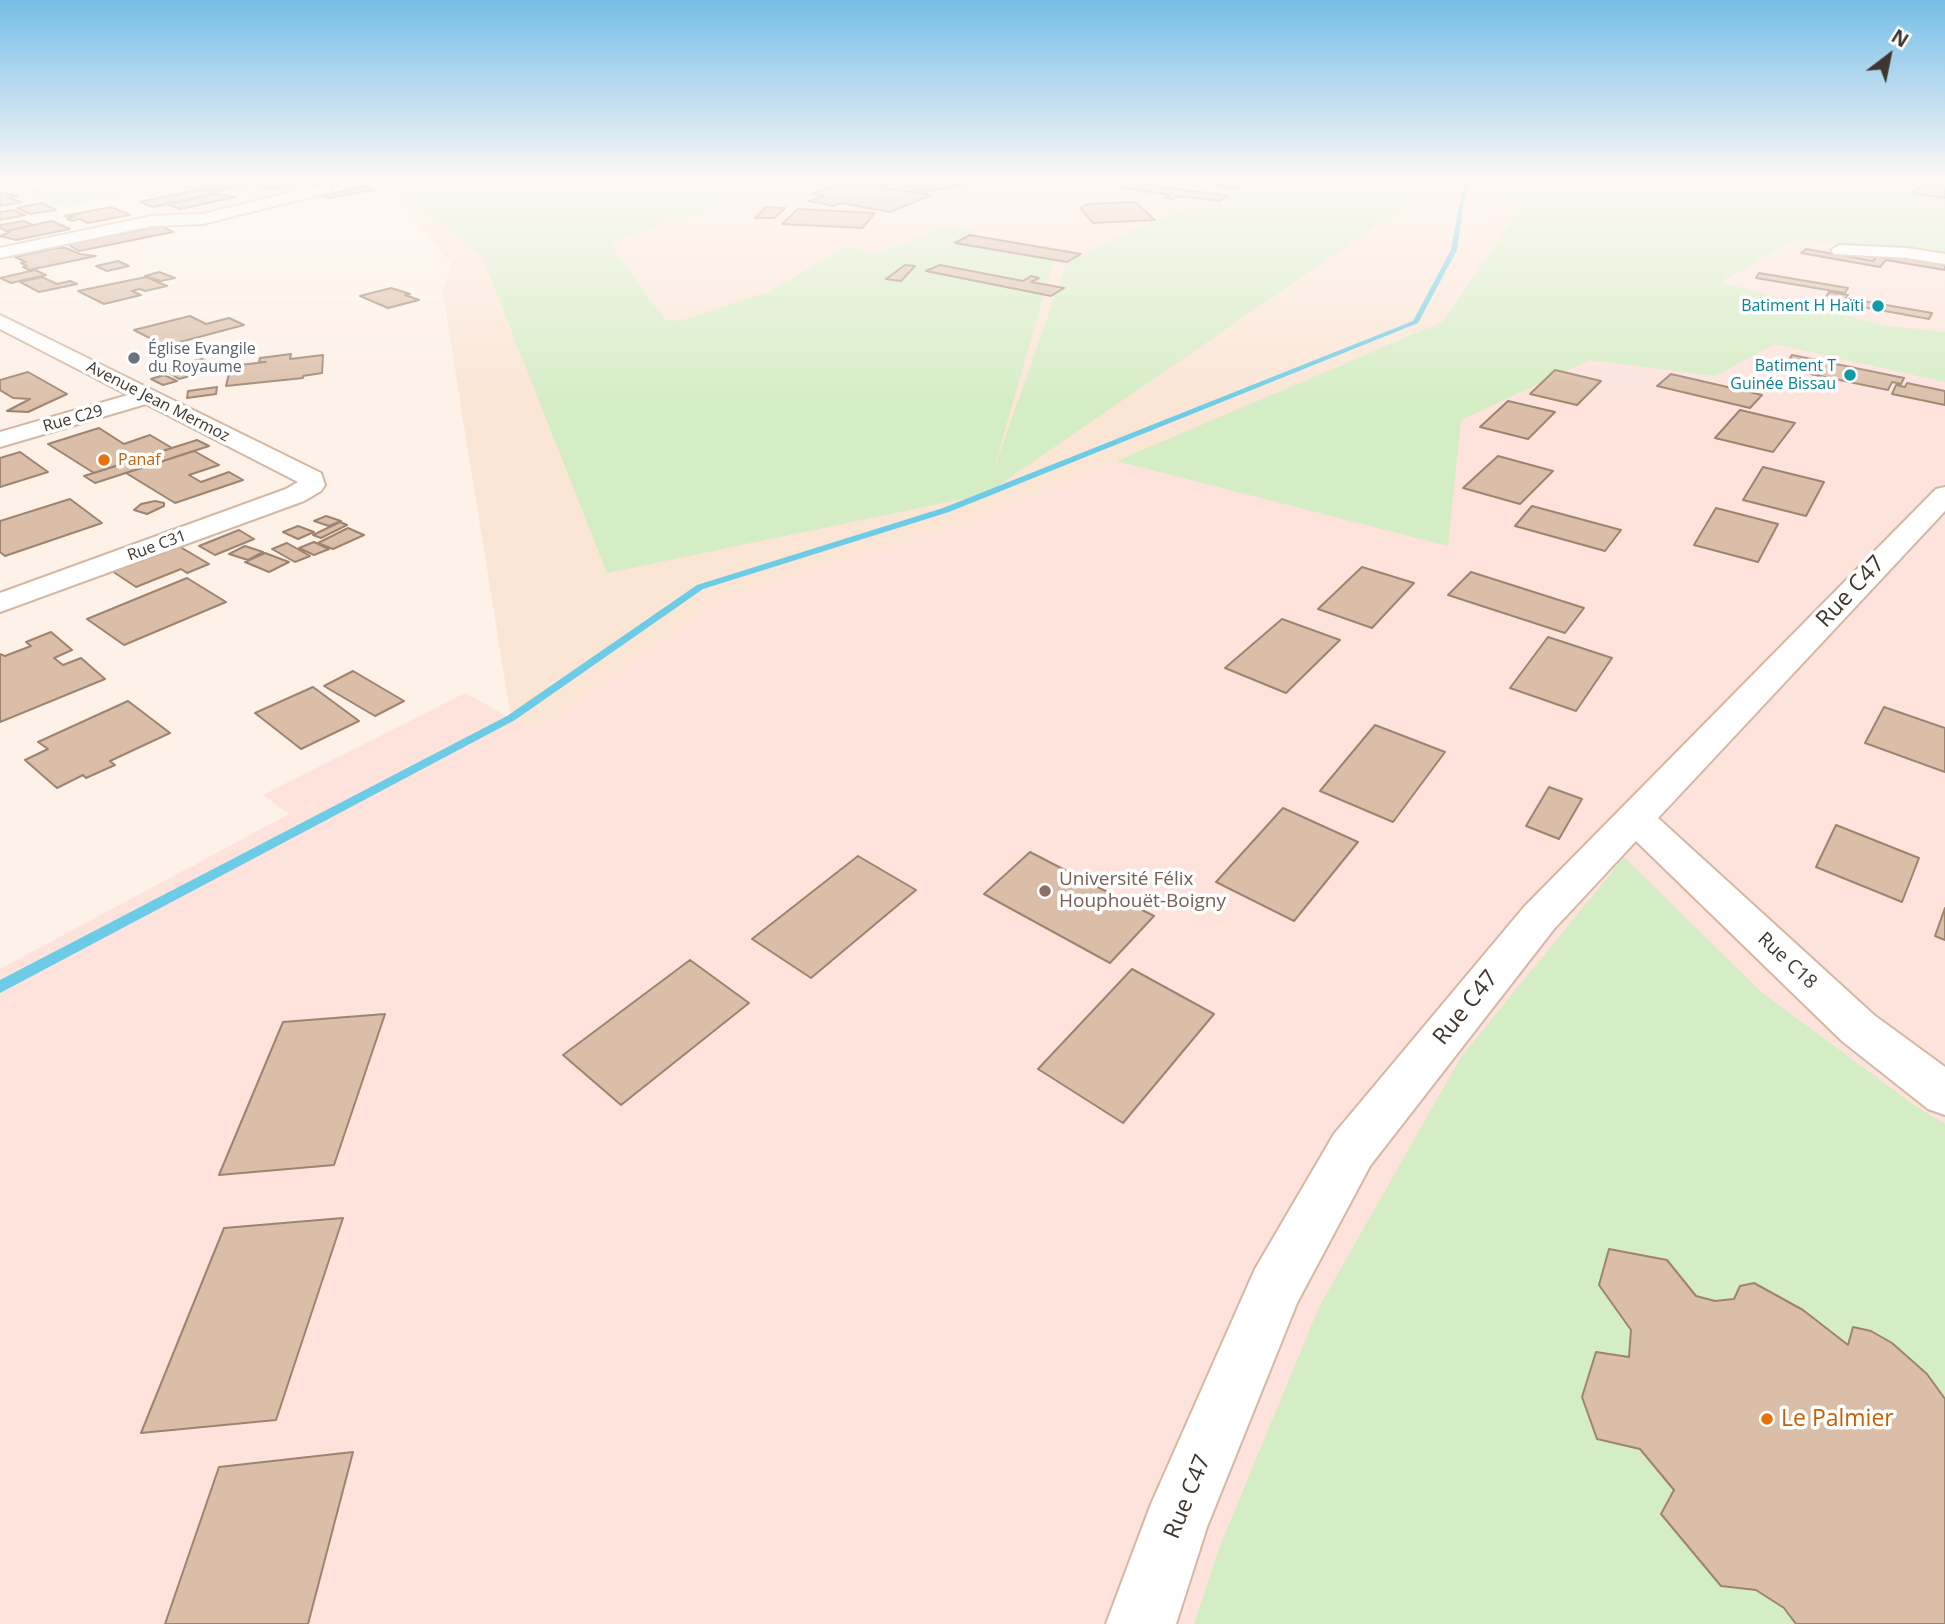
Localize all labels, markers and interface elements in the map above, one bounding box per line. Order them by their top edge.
north arrow [1854,21,1924,91]
text: N [1887,23,1914,53]
place label: Batiment H Haïti [1741,296,1864,316]
marker: Batiment H Haïti [1870,298,1886,314]
place label: Église Evangile du Royaume [148,339,256,377]
marker: Église Evangile du Royaume [126,350,142,366]
place label: Batiment T Guinée Bissau [1730,356,1836,394]
street label: Avenue Jean Mermoz [83,358,233,446]
marker: Batiment T Guinée Bissau [1842,367,1858,383]
street label: Rue C29 [41,401,105,437]
place label: Panaf [118,450,161,470]
marker: Panaf [96,452,112,468]
street label: Rue C31 [125,527,189,565]
street label: Rue C47 [1811,550,1891,634]
place label: Université Félix Houphouët-Boigny [1059,869,1226,913]
marker: Université Félix Houphouët-Boigny [1037,883,1053,899]
street label: Rue C18 [1753,928,1821,994]
street label: Rue C47 [1428,965,1504,1051]
place label: Le Palmier [1781,1405,1894,1433]
marker: Le Palmier [1759,1411,1775,1427]
street label: Rue C47 [1159,1451,1217,1543]

